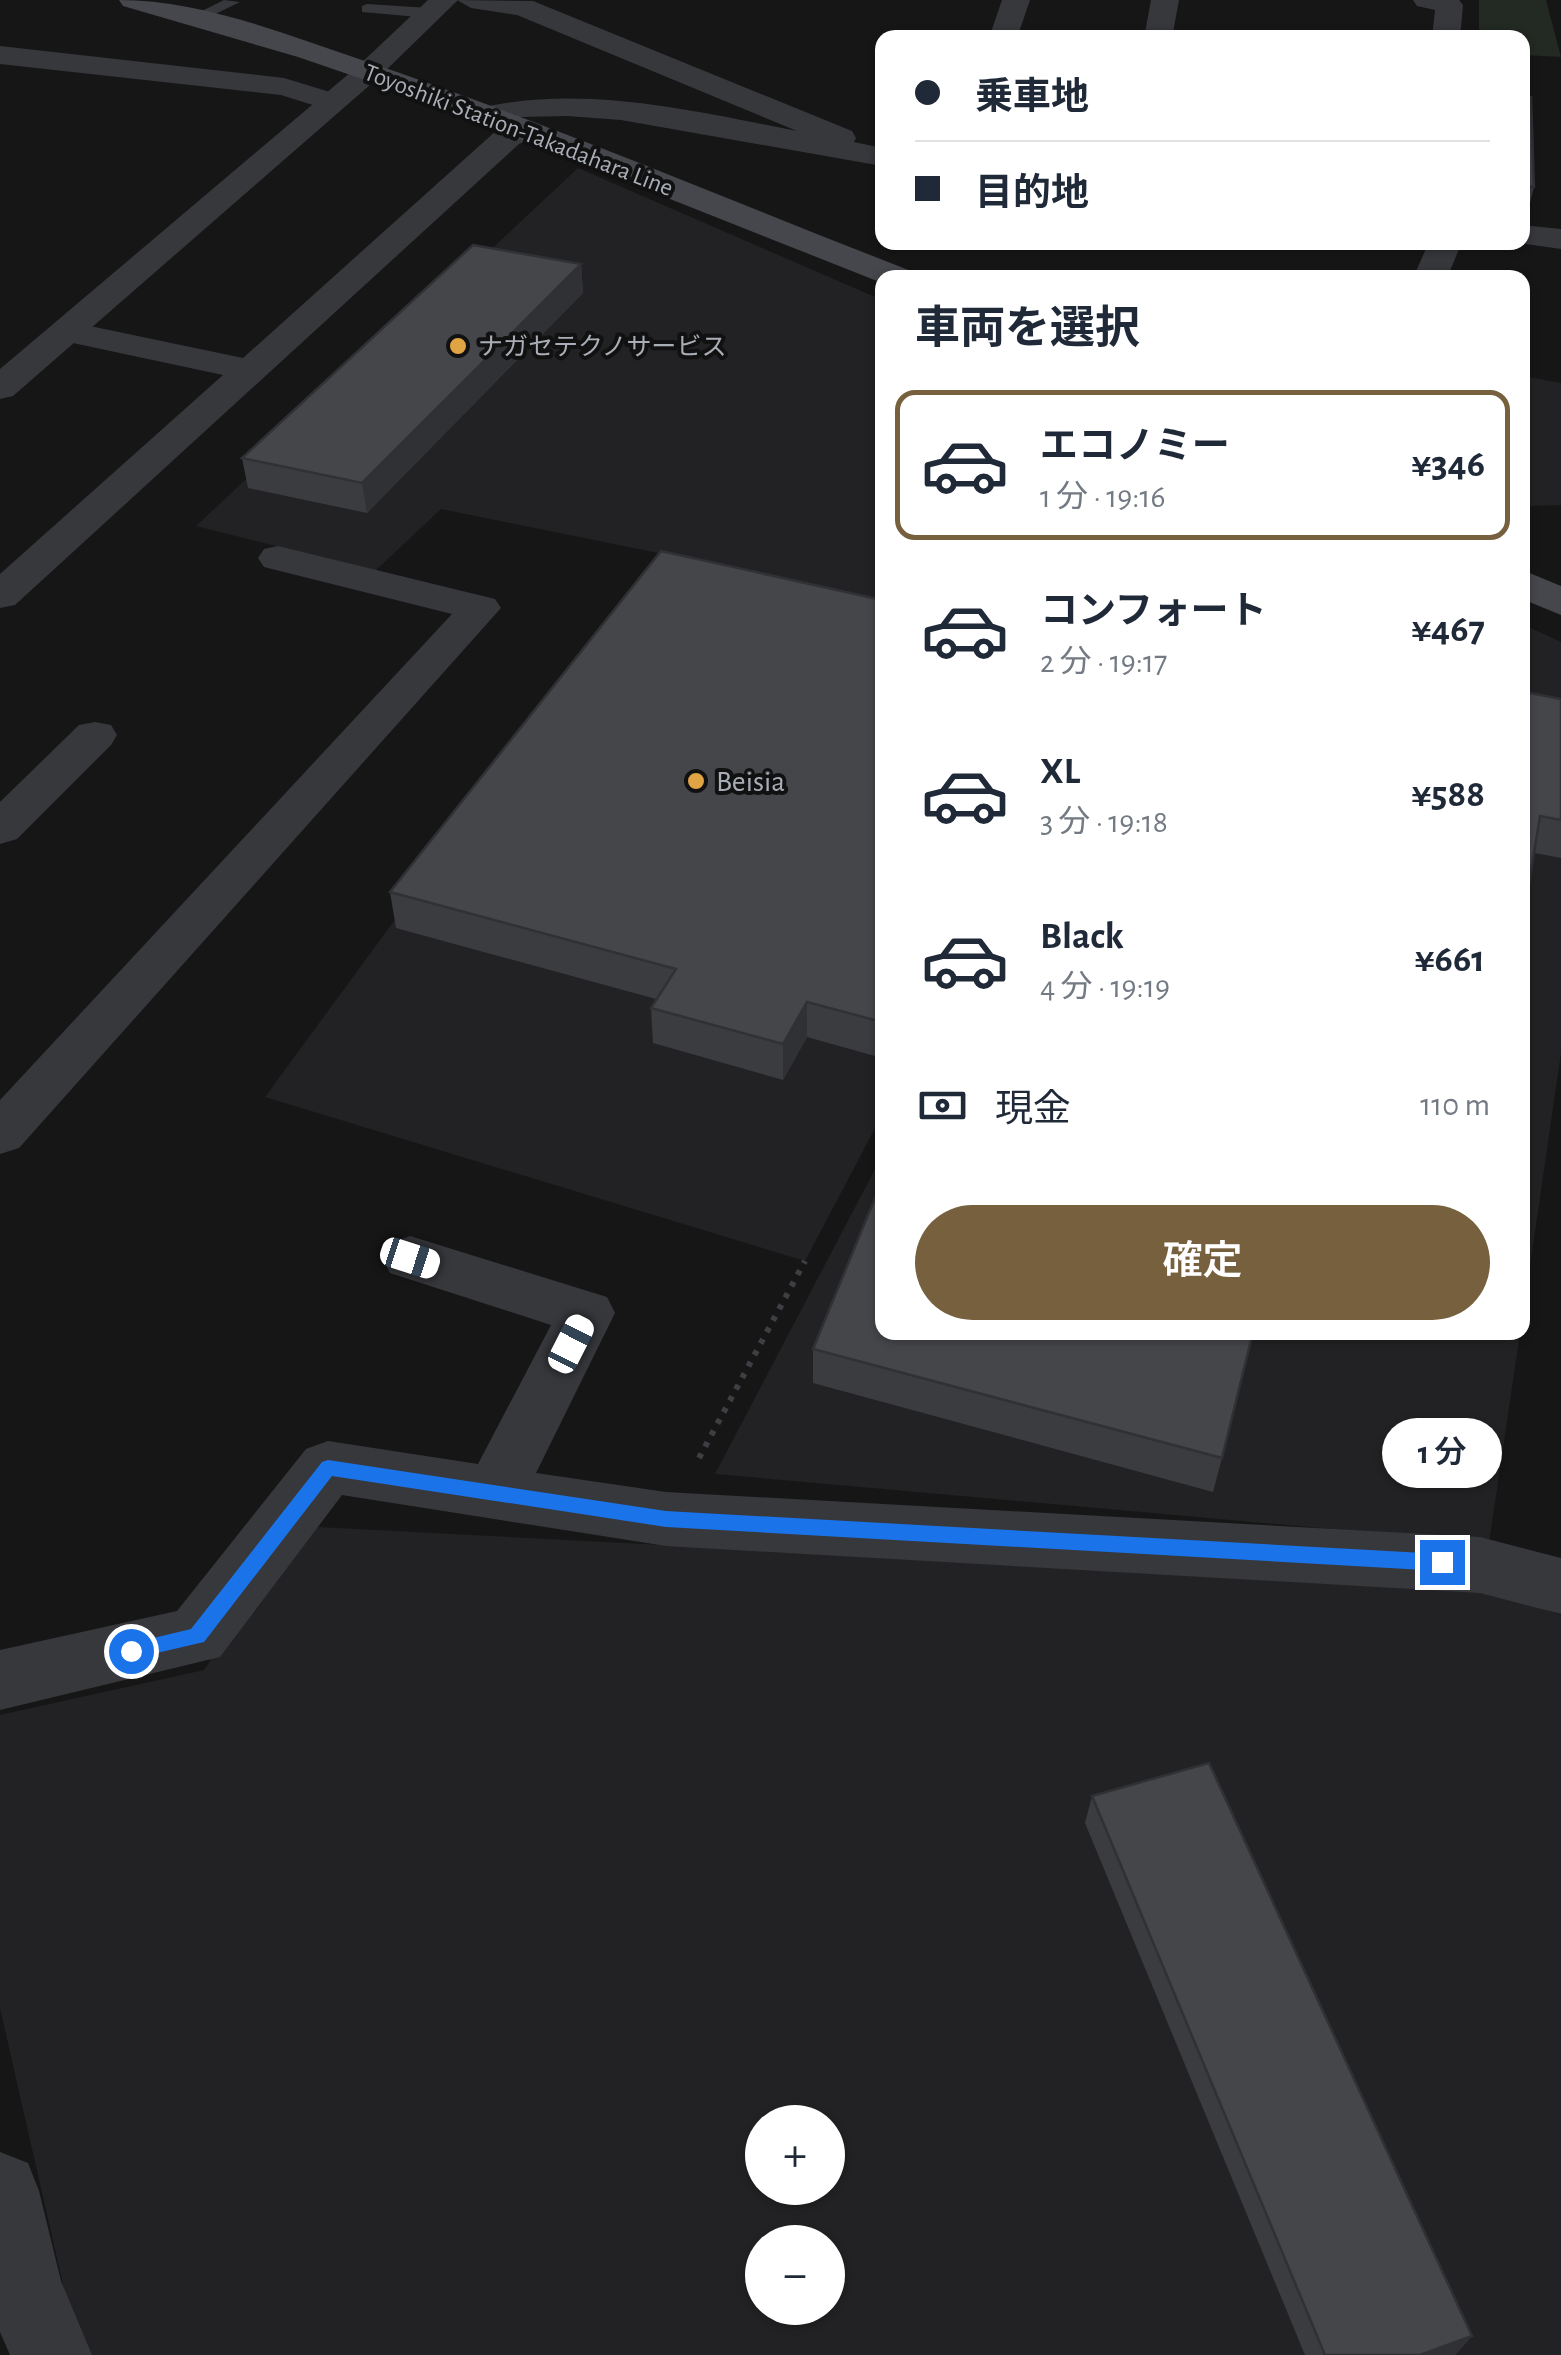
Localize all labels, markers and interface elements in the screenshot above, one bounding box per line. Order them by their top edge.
street label: Toyoshiki Station-Takadahara Line [360,60,676,201]
text: 乗車地 [975,79,1089,117]
text: 目的地 [975,175,1089,213]
text: 車両を選択 [915,307,1140,352]
place label: ナガセテクノサービス [478,334,727,360]
marker: ナガセテクノサービス [447,335,469,357]
icon: car [920,420,1010,510]
text: エコノミー [1040,428,1230,466]
text: ¥346 [1411,446,1485,484]
text: 1 分 · 19:16 [1040,481,1166,513]
icon: car [920,585,1010,675]
text: コンフォート [1040,593,1267,631]
text: ¥467 [1411,611,1485,649]
text: 2 分 · 19:17 [1040,646,1167,678]
icon: car [920,750,1010,840]
text: XL [1040,753,1080,791]
place label: Beisia [716,767,785,797]
marker: Beisia [685,770,707,792]
text: ¥588 [1411,776,1485,814]
text: 3 分 · 19:18 [1040,806,1168,838]
icon: car [920,915,1010,1005]
text: Black [1040,918,1124,956]
text: ¥661 [1415,941,1485,979]
text: 4 分 · 19:19 [1040,971,1170,1003]
icon: cash [915,1078,970,1133]
text: 110 m [1420,1089,1490,1121]
text: 現金 [995,1091,1071,1129]
button: 確定 [915,1205,1490,1320]
car [377,1234,443,1282]
car [544,1310,598,1378]
callout: 1 分 [1382,1417,1502,1487]
text: 1 分 [1418,1437,1466,1469]
route end [1420,1540,1465,1585]
route start [109,1629,154,1674]
map controls [745,2105,845,2325]
button: + [745,2105,845,2205]
button: − [745,2225,845,2325]

